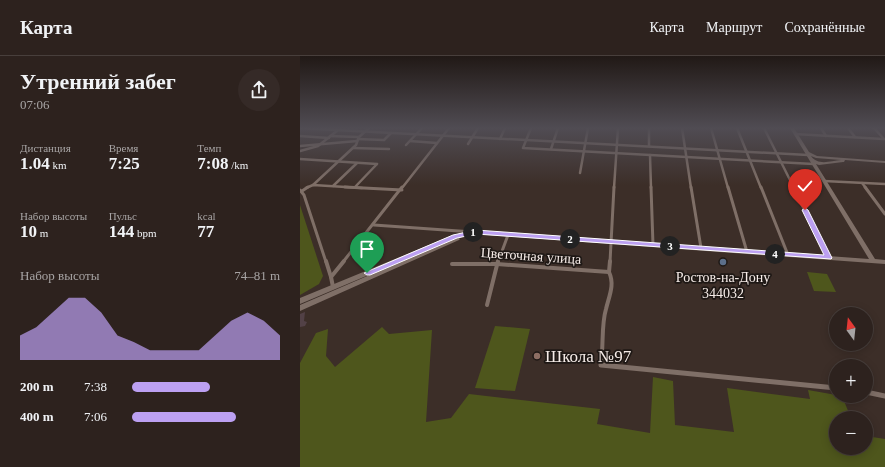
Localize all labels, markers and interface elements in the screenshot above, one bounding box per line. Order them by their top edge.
text: Карта [20,17,72,38]
text: Карта [649,20,684,35]
text: Маршрут [706,20,762,35]
text: Сохранённые [784,20,865,35]
text: Утренний забег [20,69,176,94]
button: share [238,69,280,111]
text: 07:06 [20,97,50,112]
text: Дистанция [20,142,71,154]
text: Время [109,142,138,154]
text: Темп [197,142,221,154]
text: 1.04 [20,154,50,173]
text: 7:25 [109,154,140,173]
text: 7:08 [197,154,229,173]
text: km [50,159,67,171]
text: /km [229,159,248,171]
pin [788,169,822,210]
icon: check [794,175,816,197]
text: Набор высоты [20,210,87,222]
text: Пульс [109,210,137,222]
text: kcal [197,210,216,222]
text: 10 [20,222,37,241]
text: 144 [109,222,134,241]
text: 77 [197,222,214,241]
pin: 1 [463,222,483,242]
text: 1 [470,226,476,238]
text: m [37,227,48,239]
text: bpm [134,227,156,239]
pin: 2 [560,229,580,249]
pin [350,232,384,273]
text: 2 [567,233,573,245]
pin: 3 [660,236,680,256]
icon: arrive [356,238,378,260]
text: 3 [667,240,673,252]
pin: 4 [765,244,785,264]
street label: Цветочная улица [480,245,583,267]
text: 4 [772,248,778,260]
marker: Ростов-на-Дону 344032 [718,257,728,267]
text: Набор высоты [20,268,99,283]
text: 74–81 m [234,268,280,283]
place label: Ростов-на-Дону 344032 [676,270,770,301]
north arrow [829,307,873,351]
map controls [829,307,873,455]
place label: Школа №97 [545,347,632,366]
marker: Школа №97 [532,351,542,361]
button: + [829,359,873,403]
text: 200 m [20,379,54,394]
text: 7:38 [84,379,107,394]
text: 400 m [20,409,54,424]
text: 7:06 [84,409,107,424]
button: − [829,411,873,455]

